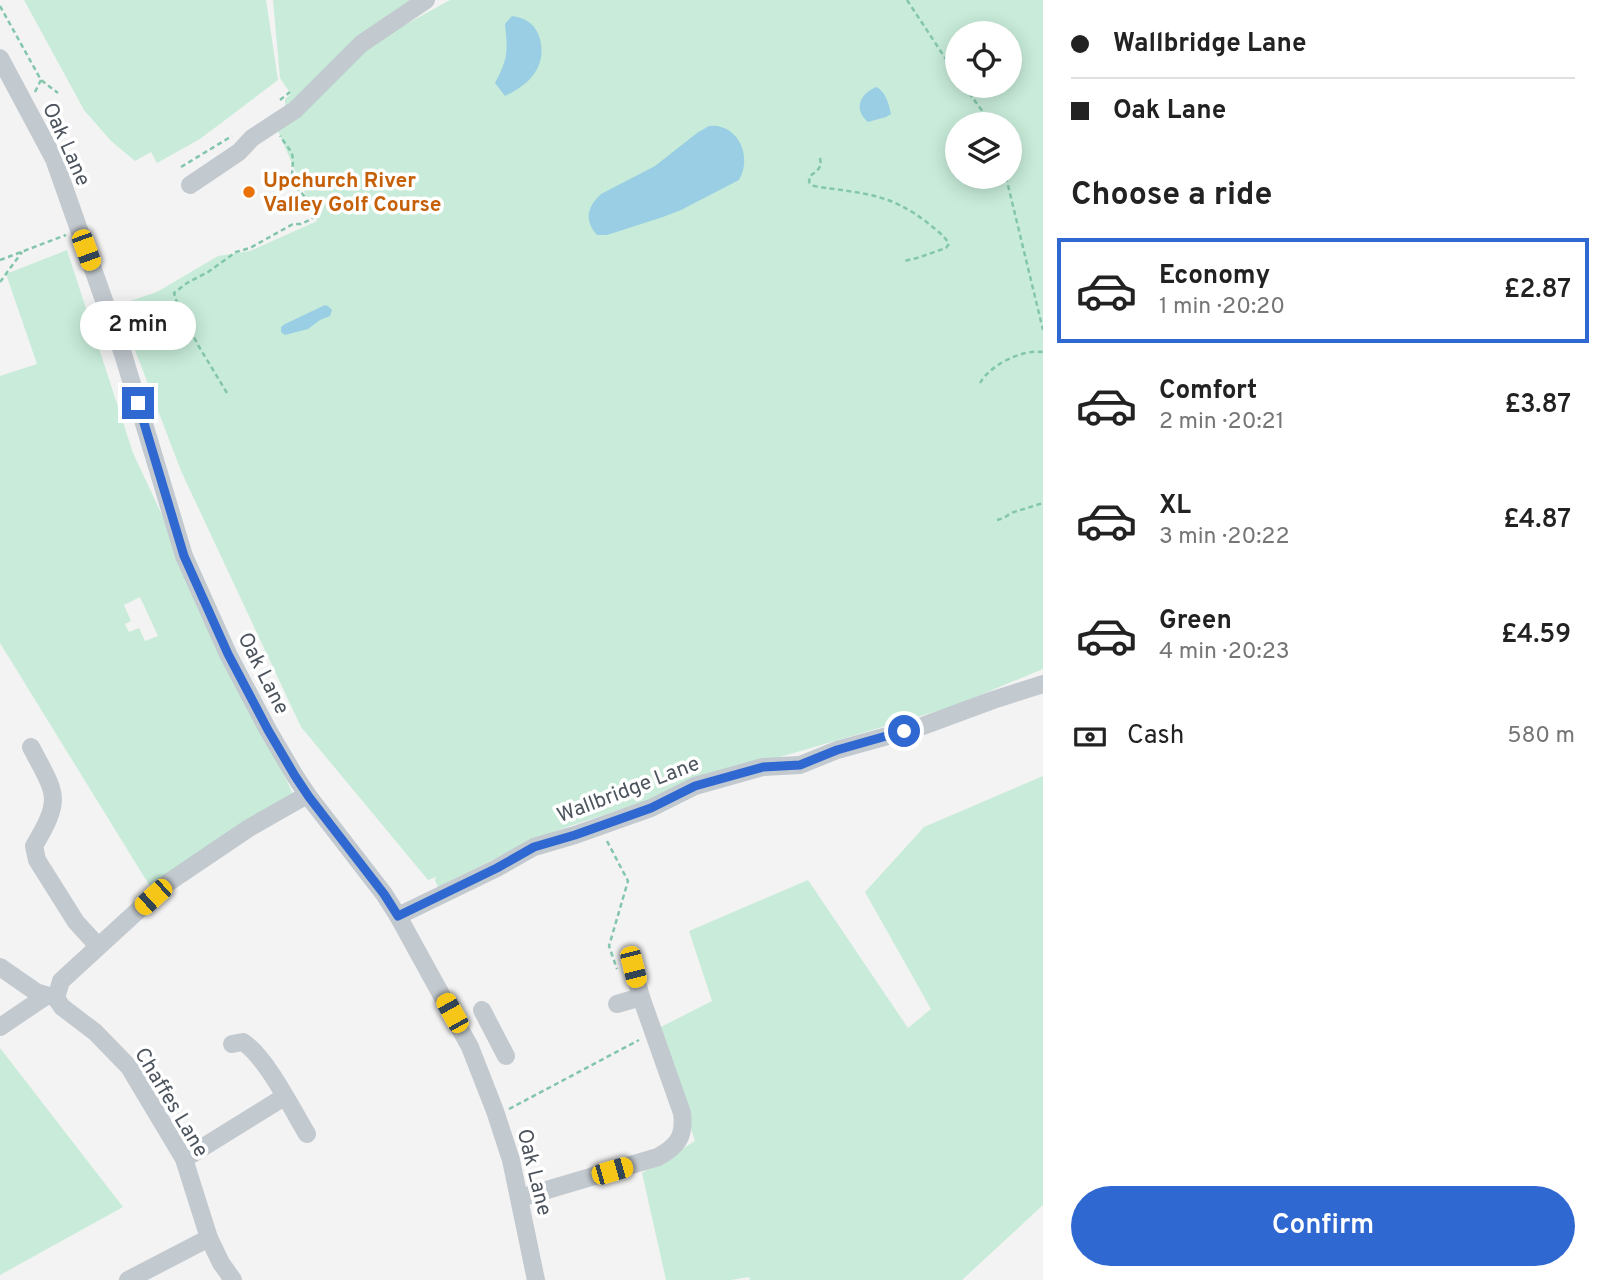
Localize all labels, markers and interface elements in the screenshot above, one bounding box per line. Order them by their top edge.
map controls [945,21,1022,189]
button: locate [945,21,1022,98]
text: Wallbridge Lane [1113,28,1306,61]
text: Oak Lane [1113,95,1226,128]
street label: Oak Lane [35,99,96,191]
button: layers [945,112,1022,189]
place label: Upchurch River Valley Golf Course [263,168,441,219]
text: Choose a ride [1071,176,1272,216]
marker: Upchurch River Valley Golf Course [241,184,257,200]
car [69,227,104,273]
icon: car [1075,259,1138,322]
text: Economy [1159,260,1270,293]
text: £2.87 [1504,274,1571,307]
text: 1 min · 20:20 [1159,293,1285,322]
callout: 2 min [80,302,196,350]
text: 2 min [108,311,168,340]
icon: car [1075,374,1138,437]
text: Comfort [1159,375,1257,408]
route end [122,387,154,419]
text: £3.87 [1504,389,1571,422]
text: 2 min · 20:21 [1159,408,1284,437]
icon: car [1075,489,1138,552]
text: XL [1159,490,1191,523]
text: £4.87 [1503,504,1571,537]
text: 3 min · 20:22 [1159,523,1290,552]
icon: car [1075,604,1138,667]
text: Green [1159,605,1232,638]
text: £4.59 [1501,619,1571,652]
street label: Oak Lane [231,628,295,719]
text: 4 min · 20:23 [1159,638,1290,667]
route start [888,715,920,747]
icon: cash [1071,718,1109,756]
text: Cash [1127,720,1184,753]
text: 580 m [1507,722,1575,751]
street label: Wallbridge Lane [553,751,704,830]
car [131,875,176,919]
car [618,944,649,990]
car [433,990,472,1036]
street label: Chaffes Lane [127,1043,214,1162]
street label: Oak Lane [510,1126,557,1219]
car [589,1155,636,1187]
button: Confirm [1071,1186,1575,1266]

